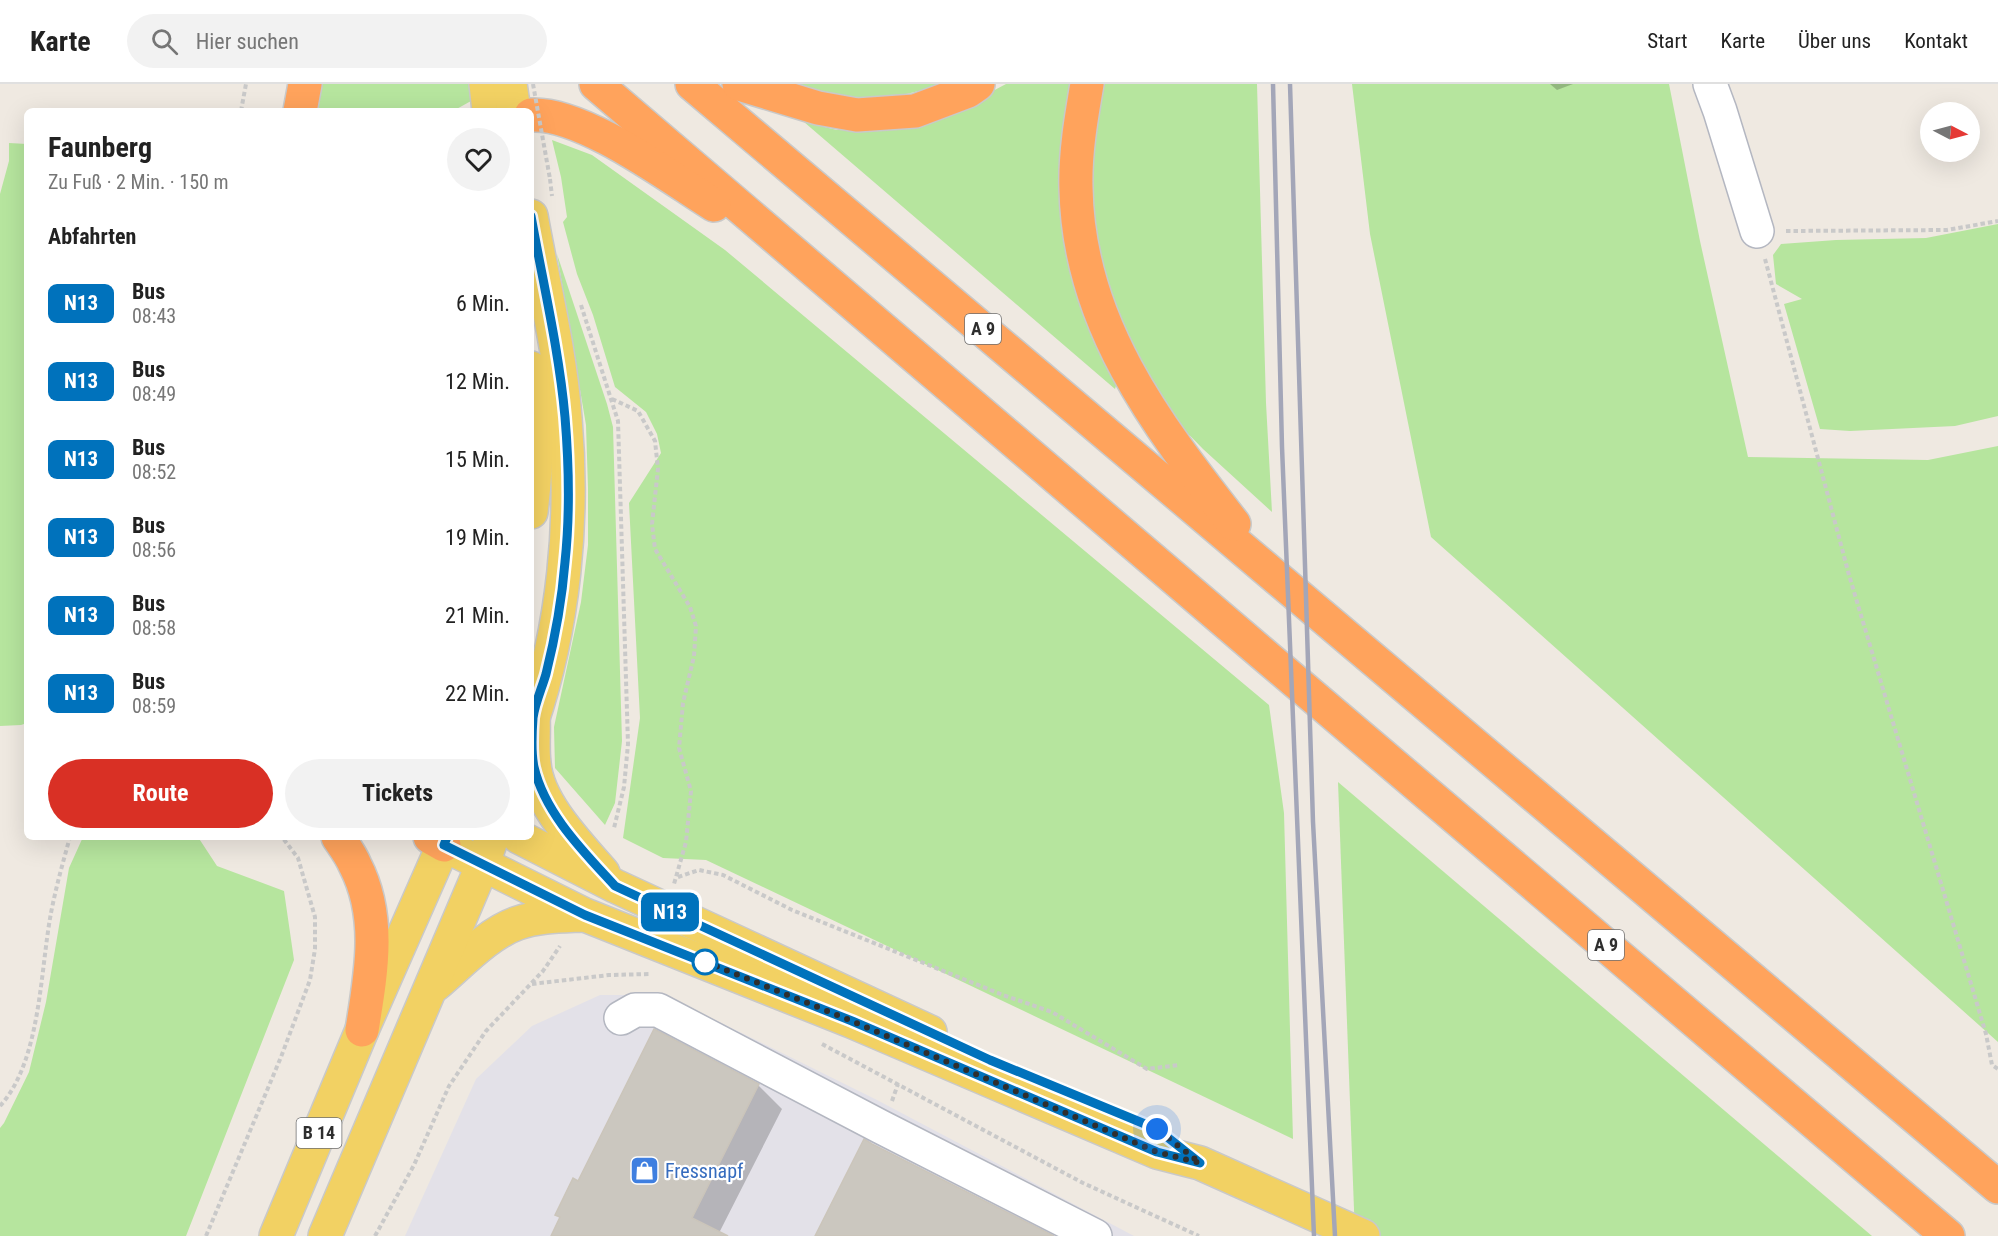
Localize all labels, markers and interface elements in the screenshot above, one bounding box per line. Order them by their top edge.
search box [127,14,547,68]
text: Karte [30,25,91,58]
icon: search [148,25,181,58]
text: Hier suchen [196,29,299,54]
text: Start [1647,29,1688,53]
text: Karte [1721,29,1765,53]
text: Über uns [1798,29,1871,53]
text: Kontakt [1904,29,1968,53]
north arrow [1920,102,1980,162]
map controls [1920,102,1980,162]
button: heart [447,128,510,191]
text: Faunberg [48,131,152,164]
text: Zu Fuß · 2 Min. · 150 m [48,170,229,194]
text: Abfahrten [48,224,136,249]
text: Bus [132,279,165,304]
text: N13 [64,291,98,315]
text: 6 Min. [456,291,510,316]
text: 08:43 [132,304,176,328]
road number: A 9 [965,314,1001,344]
text: Bus [132,357,165,382]
text: N13 [64,369,98,393]
text: 12 Min. [445,369,510,394]
text: 08:49 [132,382,176,406]
text: Bus [132,435,165,460]
text: N13 [64,447,98,471]
text: 15 Min. [445,447,510,472]
text: 08:52 [132,460,176,484]
text: Bus [132,513,165,538]
text: N13 [64,525,98,549]
text: 19 Min. [445,525,510,550]
text: 08:56 [132,538,176,562]
text: Bus [132,591,165,616]
text: N13 [64,603,98,627]
text: 21 Min. [445,603,510,628]
text: 08:58 [132,616,176,640]
text: Bus [132,669,165,694]
text: N13 [64,681,98,705]
text: 22 Min. [445,681,510,706]
text: 08:59 [132,694,176,718]
button: Route [48,759,273,828]
button: Tickets [285,759,510,828]
line badge: N13 [636,892,704,932]
text: N13 [653,900,687,924]
road number: A 9 [1588,930,1624,960]
unlabelled marker [692,949,718,975]
your location [1142,1114,1172,1144]
road number: B 14 [296,1118,342,1148]
shop icon: Fressnapf [628,1155,660,1187]
place label: Fressnapf [665,1159,744,1183]

